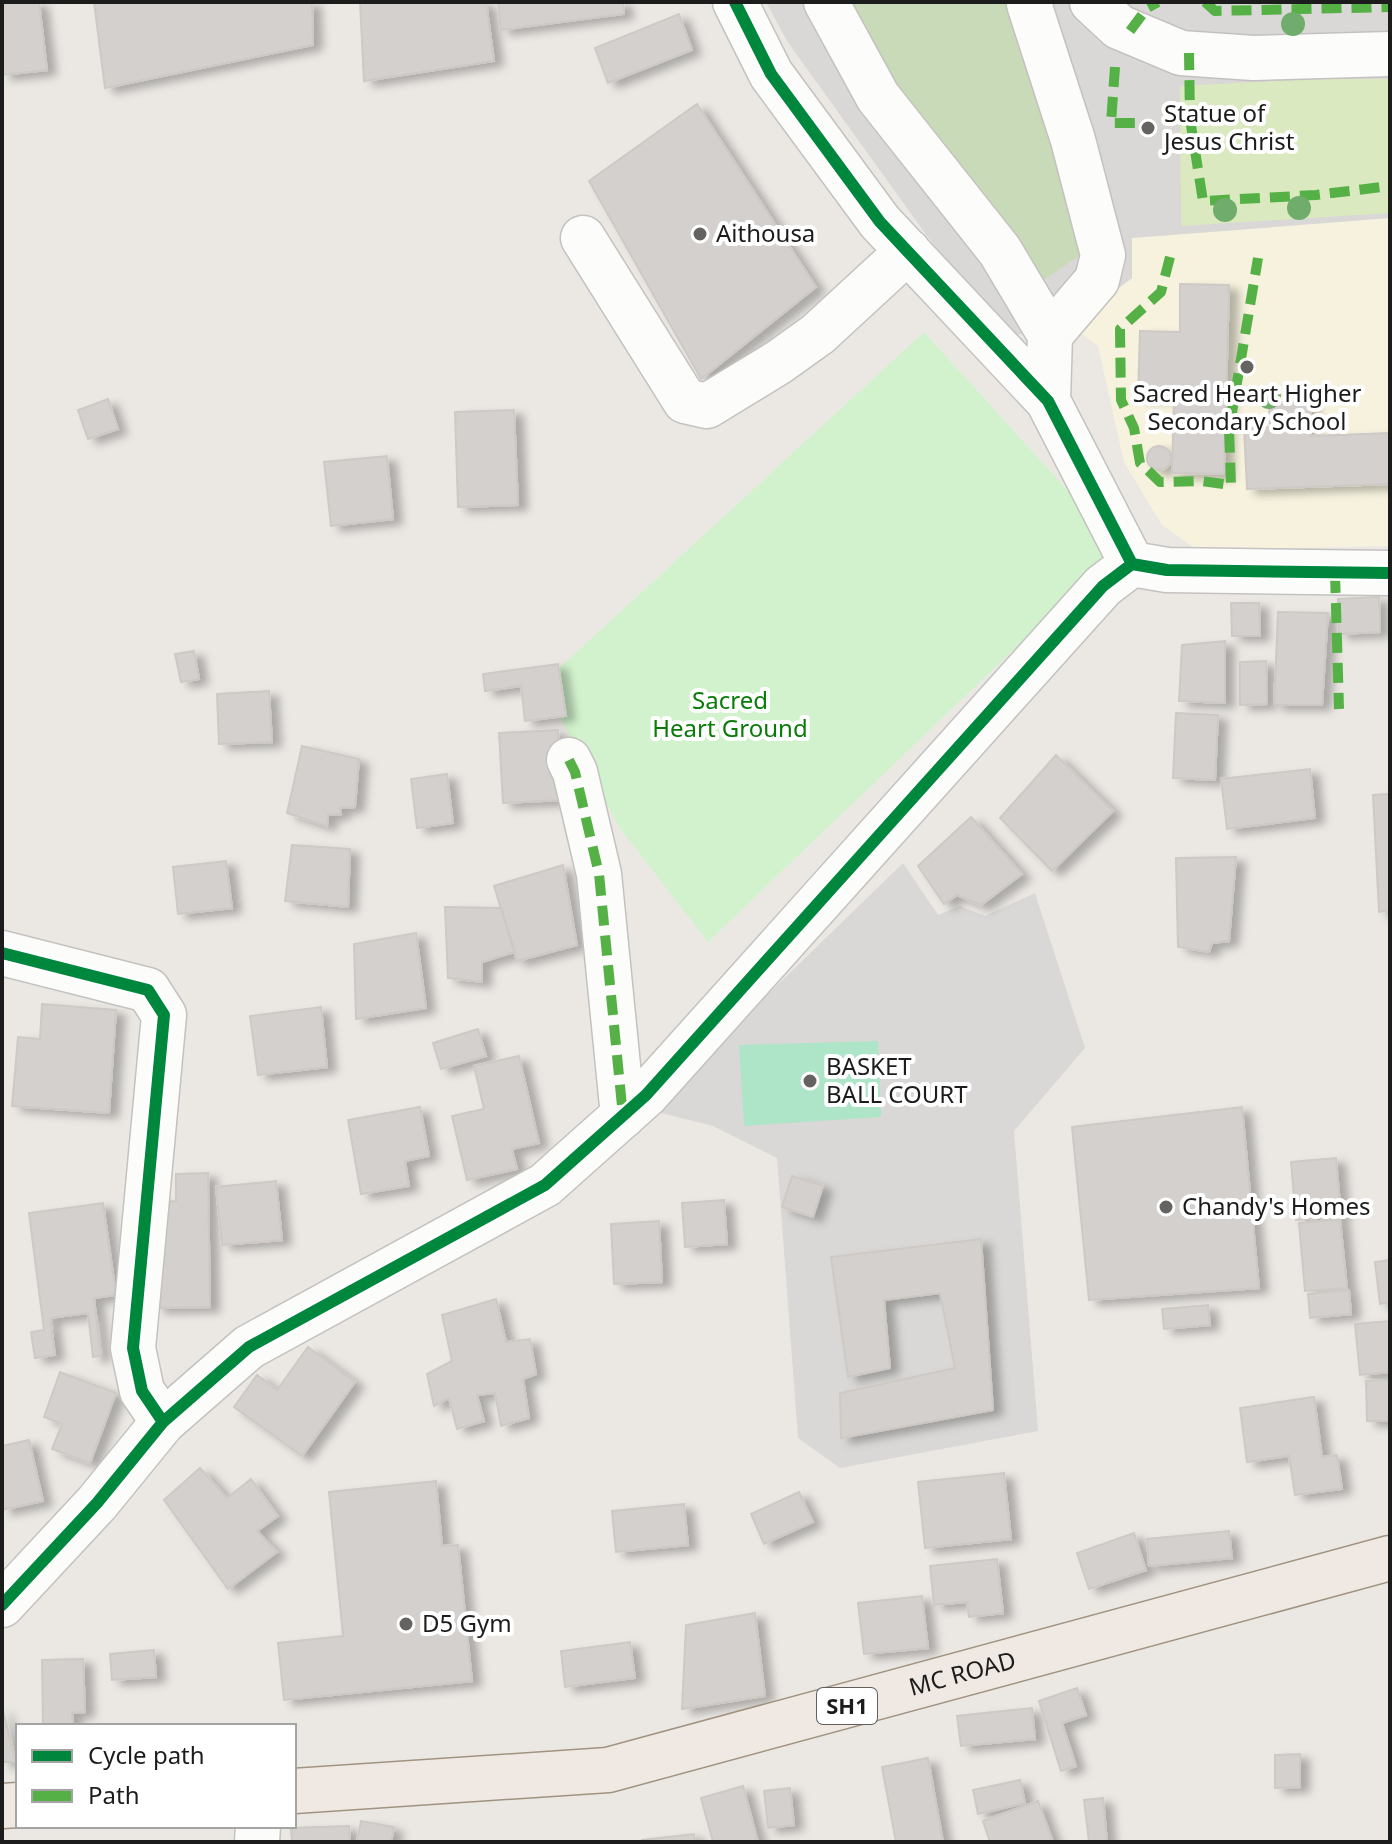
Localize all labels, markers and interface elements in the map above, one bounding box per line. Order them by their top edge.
place label: Statue of Jesus Christ [1162,96,1295,157]
marker: Statue of Jesus Christ [1139,119,1157,137]
place label: Aithousa [716,216,815,249]
marker: Aithousa [691,225,709,243]
marker: Sacred Heart Higher Secondary School [1238,358,1256,376]
place label: Sacred Heart Higher Secondary School [1133,376,1361,437]
park label: Sacred Heart Ground [652,683,808,744]
place label: BASKET BALL COURT [826,1049,968,1110]
marker: BASKET BALL COURT [801,1072,819,1090]
place label: Chandy's Homes [1182,1189,1370,1222]
marker: Chandy's Homes [1157,1198,1175,1216]
place label: D5 Gym [422,1606,512,1639]
marker: D5 Gym [397,1615,415,1633]
street label: MC ROAD [905,1642,1019,1703]
road number: SH1 [817,1688,877,1724]
legend [16,1724,296,1828]
text: Cycle path [88,1738,205,1771]
text: Path [88,1778,139,1811]

